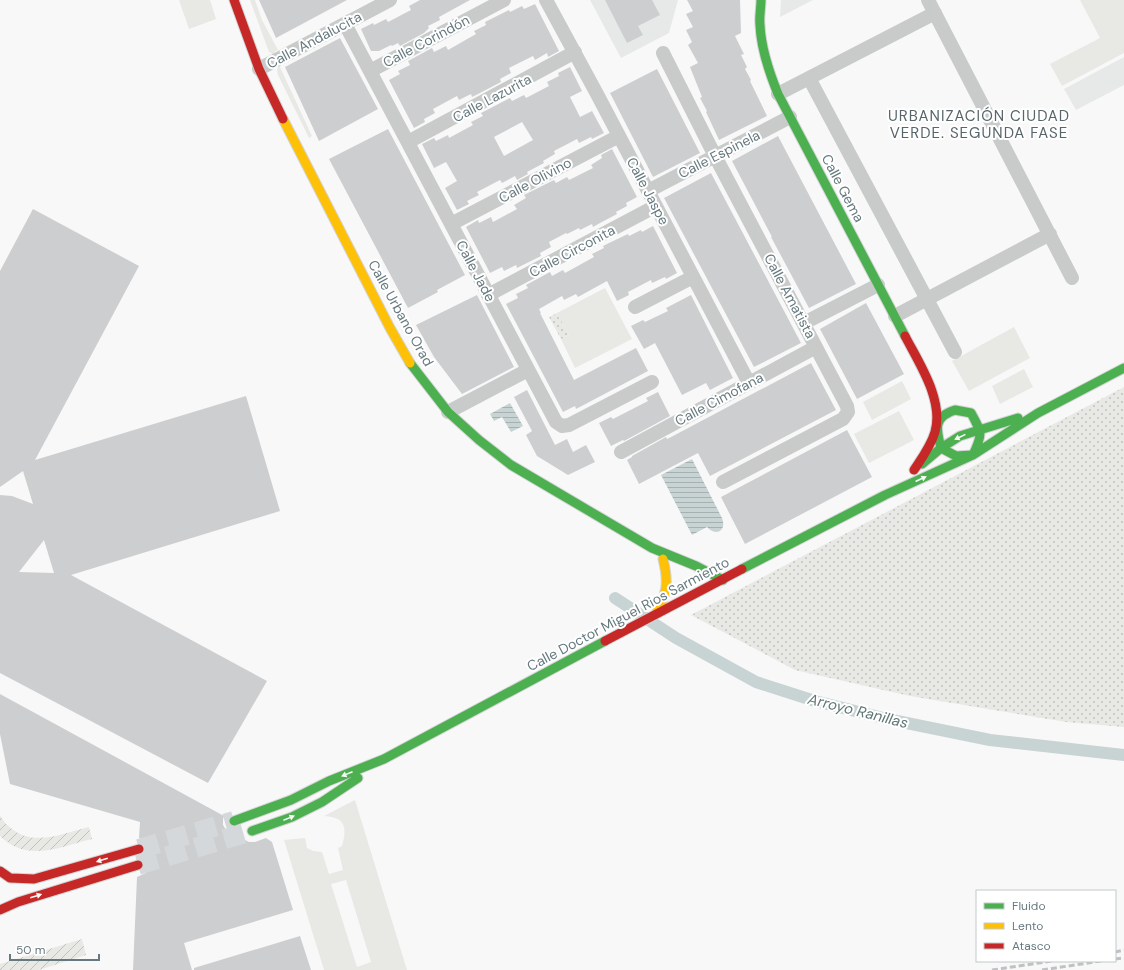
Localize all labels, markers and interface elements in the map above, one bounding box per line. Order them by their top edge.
street label: Calle Andalucita [263,7,365,73]
street label: Calle Corindón [380,11,472,71]
street label: Calle Lazurita [450,70,534,126]
district label: URBANIZACIÓN CIUDAD VERDE. SEGUNDA FASE [888,106,1070,143]
street label: Calle Espinela [675,126,763,182]
street label: Calle Gema [818,151,868,225]
street label: Calle Olivino [495,153,575,207]
street label: Calle Jaspe [623,154,673,228]
street label: Calle Circonita [526,221,618,281]
street label: Calle Jade [452,237,500,305]
street label: Calle Amatista [760,251,820,341]
street label: Calle Urbano Orad [364,257,438,369]
street label: Calle Cimofana [672,368,766,430]
one-way arrow [954,434,966,440]
one-way arrow [915,476,926,482]
street label: Calle Doctor Miguel Rios Sarmiento [524,553,732,675]
water label: Arroyo Ranillas [805,689,910,733]
one-way arrow [341,771,353,777]
one-way arrow [283,814,295,820]
one-way arrow [95,857,107,863]
legend [976,890,1116,962]
one-way arrow [31,893,43,899]
text: Fluido [1012,898,1046,914]
text: Lento [1012,918,1043,934]
scale bar [10,936,99,962]
text: Atasco [1012,938,1051,954]
text: 50 m [16,942,45,958]

